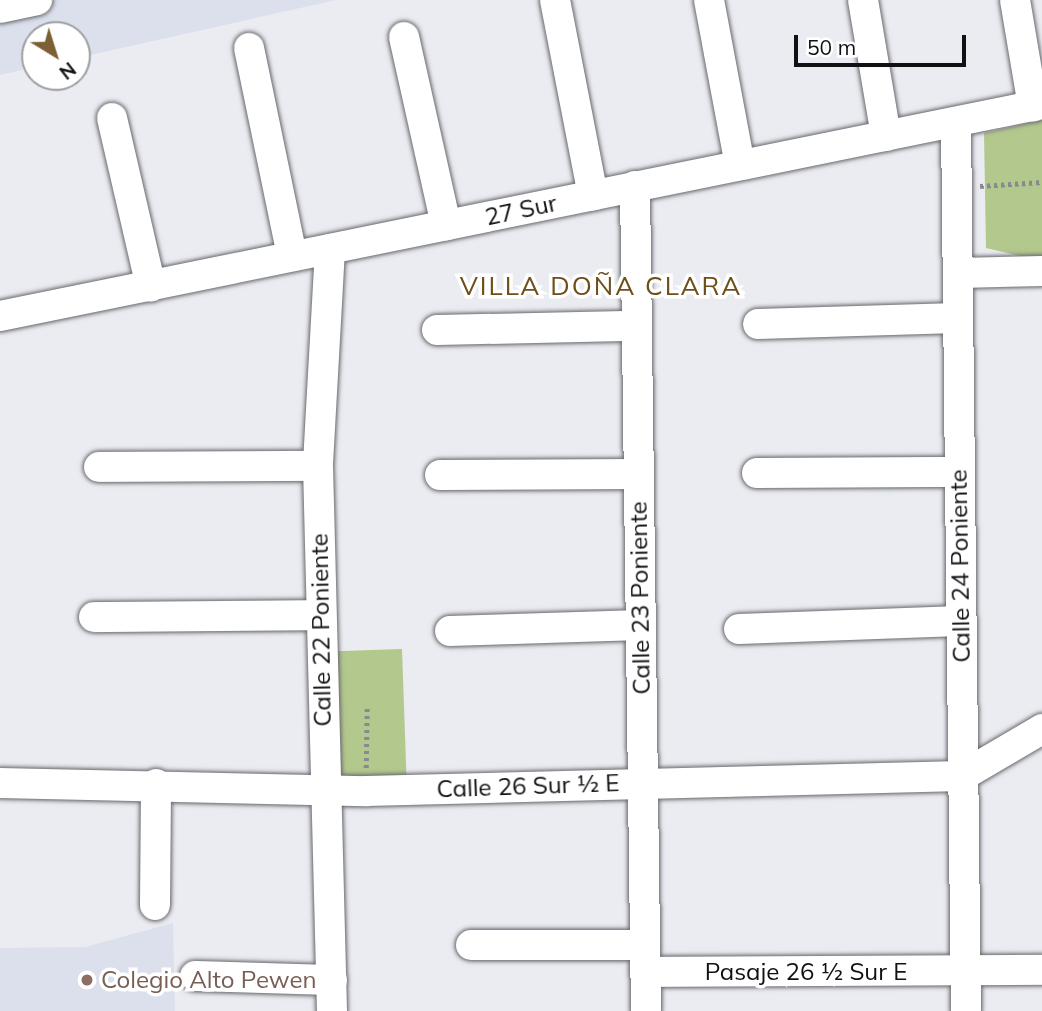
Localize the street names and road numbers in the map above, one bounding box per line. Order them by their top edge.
street label: 27 Sur [483,188,559,232]
street label: Calle 24 Poniente [944,469,976,663]
street label: Calle 23 Poniente [624,501,656,695]
street label: Calle 22 Poniente [305,533,337,727]
street label: Calle 26 Sur ½ E [436,768,620,804]
street label: Pasaje 26 ½ Sur E [705,958,907,986]

